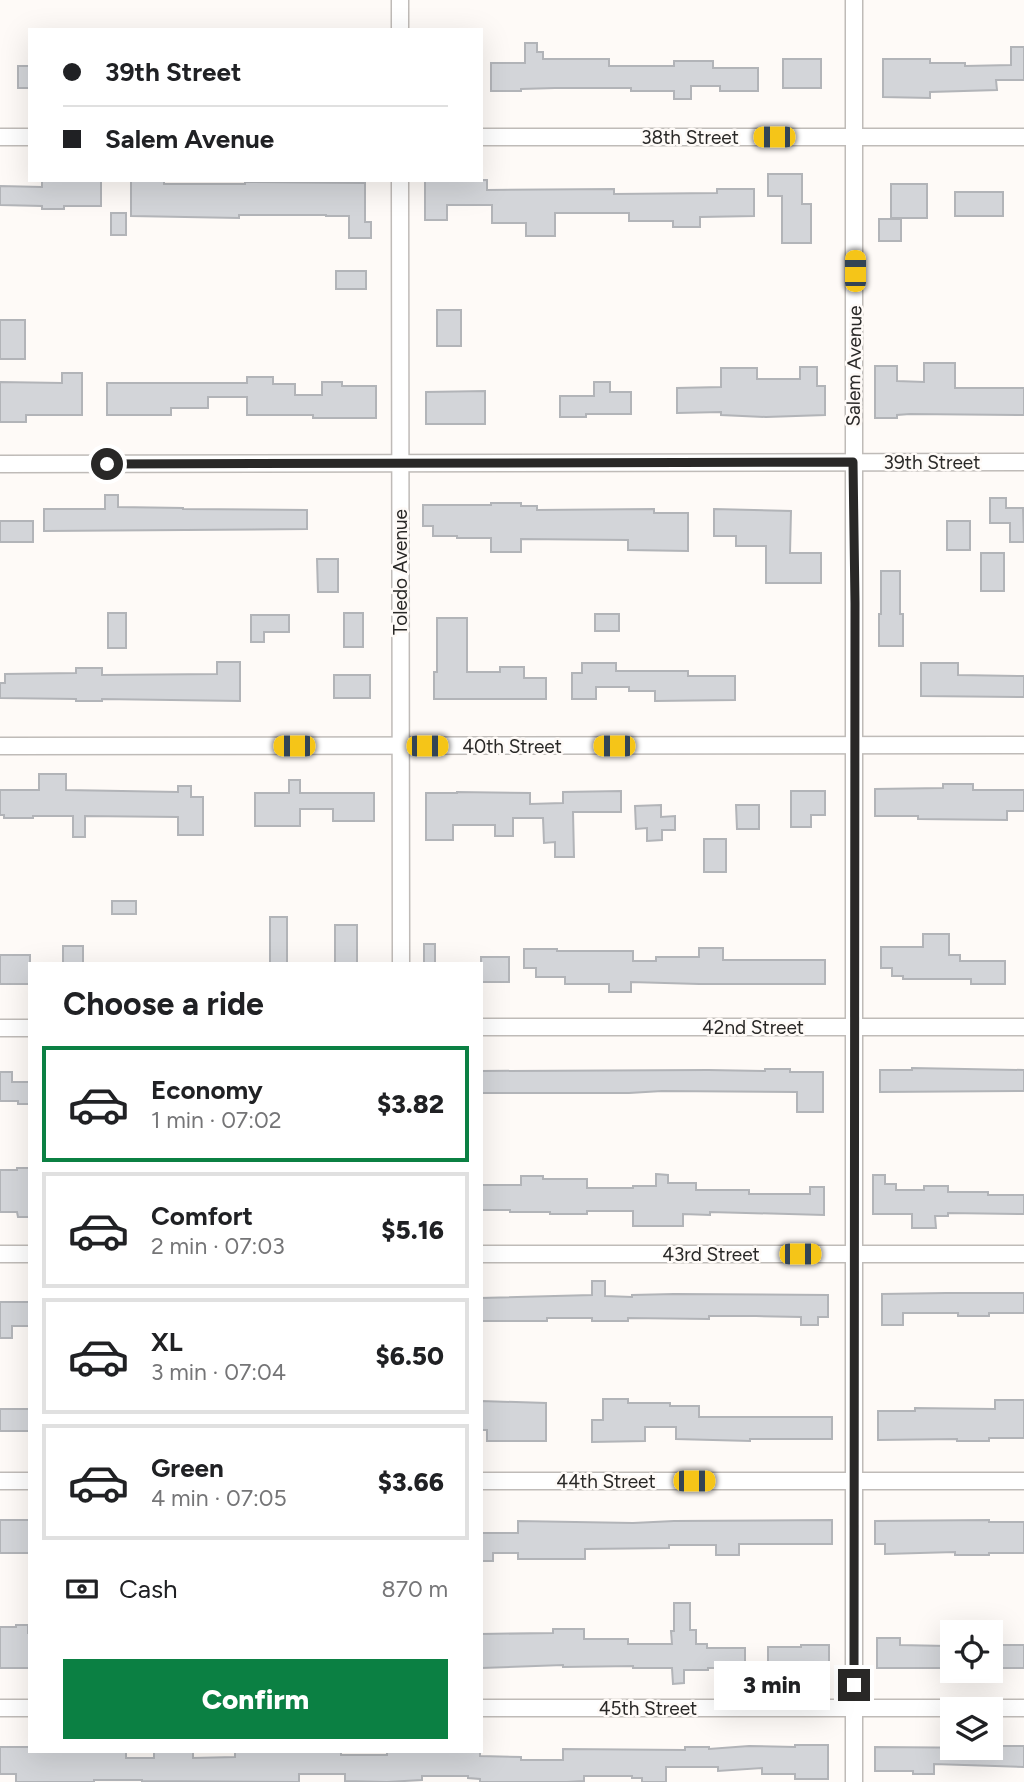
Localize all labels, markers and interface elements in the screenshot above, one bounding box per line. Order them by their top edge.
text: 39th Street [105,56,241,88]
text: Salem Avenue [105,123,274,155]
street label: 38th Street [641,126,739,149]
car [754,127,796,148]
car [845,250,866,292]
street label: Salem Avenue [841,305,867,427]
route start [91,448,123,480]
street label: 39th Street [884,451,980,474]
street label: Toledo Avenue [389,509,412,635]
street label: 40th Street [462,735,562,758]
car [274,736,316,757]
car [407,736,449,757]
car [594,736,636,757]
text: Choose a ride [63,985,264,1023]
street label: 42nd Street [702,1016,804,1039]
icon: car [67,1073,130,1136]
text: Economy [151,1074,263,1106]
text: $3.82 [377,1088,444,1120]
text: 1 min · 07:02 [151,1106,282,1134]
icon: car [67,1199,130,1262]
text: Comfort [151,1200,253,1232]
text: $5.16 [381,1214,444,1246]
text: 2 min · 07:03 [151,1232,285,1260]
street label: 43rd Street [662,1243,760,1266]
car [780,1244,822,1265]
icon: car [67,1325,130,1388]
text: XL [151,1326,183,1358]
text: $6.50 [375,1340,444,1372]
text: 3 min · 07:04 [151,1358,286,1386]
icon: car [67,1451,130,1514]
text: Green [151,1452,224,1484]
text: $3.66 [378,1466,444,1498]
street label: 44th Street [556,1470,656,1493]
car [674,1471,716,1492]
text: 4 min · 07:05 [151,1484,287,1512]
icon: cash [63,1570,101,1608]
text: Cash [119,1573,178,1605]
text: 870 m [382,1575,448,1603]
map controls [940,1620,1003,1760]
button: locate [940,1620,1003,1683]
button: Confirm [63,1659,448,1739]
callout: 3 min [714,1660,830,1710]
route end [838,1669,870,1701]
text: 3 min [743,1671,801,1699]
street label: 45th Street [599,1697,697,1720]
button: layers [940,1697,1003,1760]

